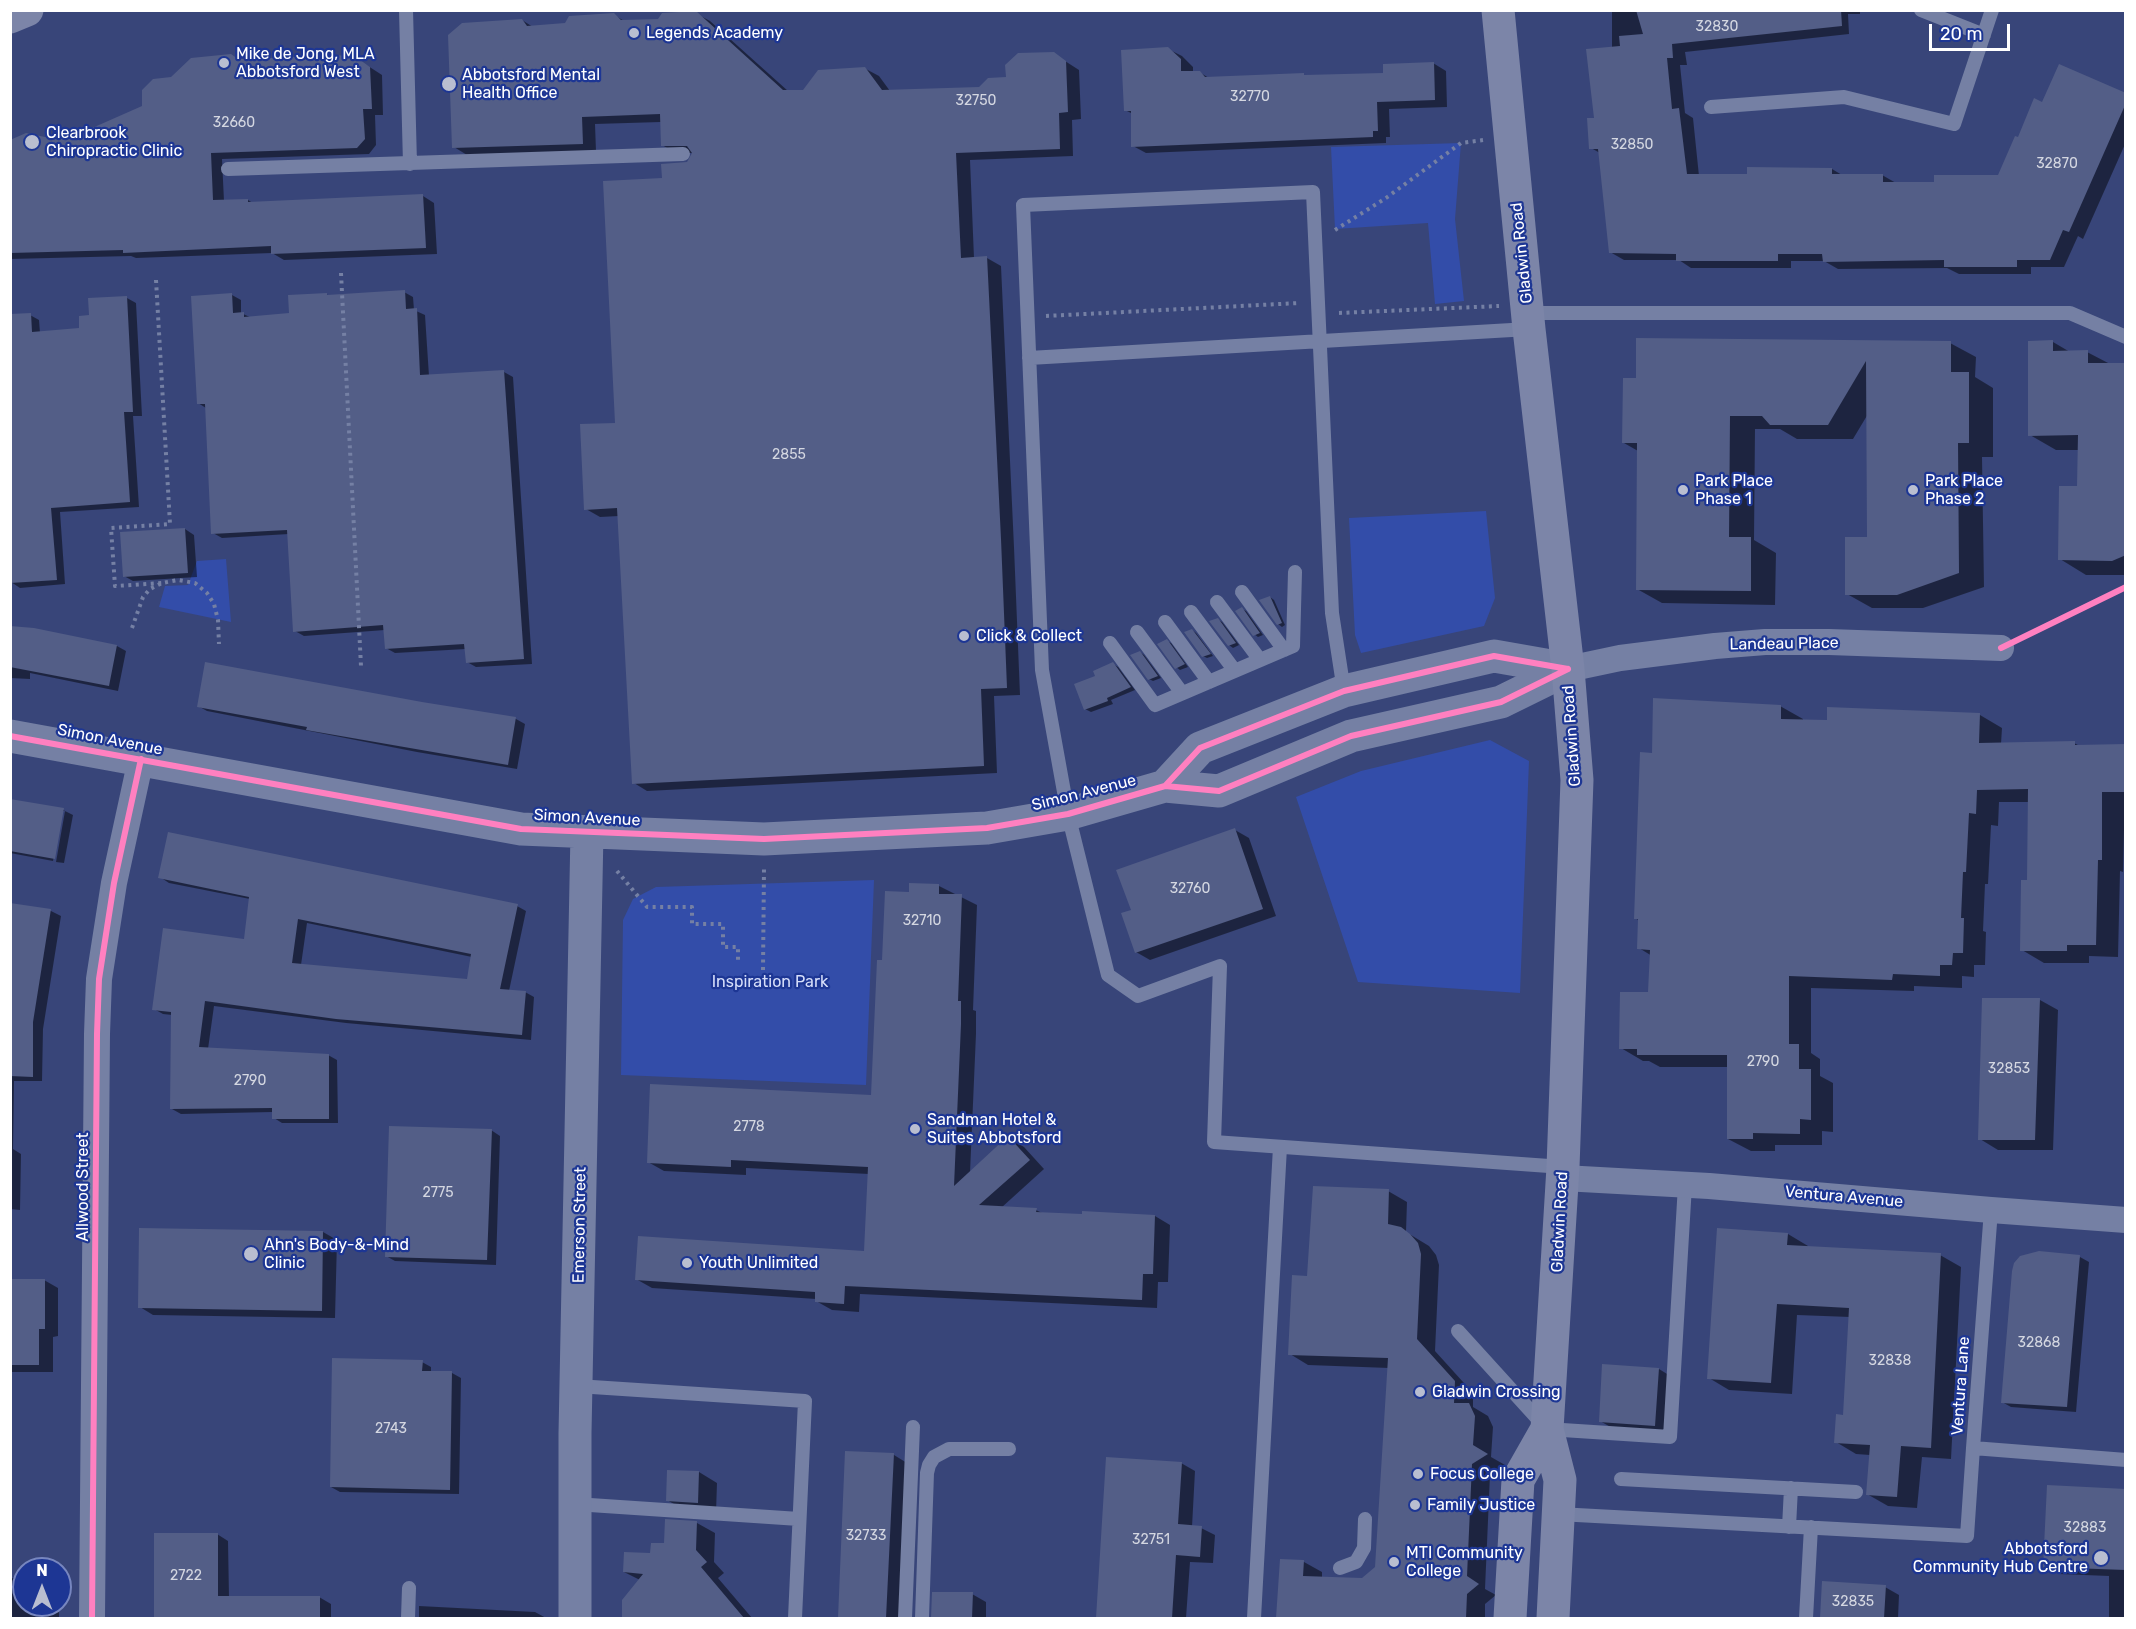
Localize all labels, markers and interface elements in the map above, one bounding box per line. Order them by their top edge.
scale bar [1932,12,2013,50]
house number: 32830 [1696,19,1738,35]
place label: Legends Academy [646,23,783,43]
text: 20 m [1940,23,1982,45]
marker: Legends Academy [627,26,641,40]
place label: Mike de Jong, MLA Abbotsford West [236,44,375,82]
marker: Mike de Jong, MLA Abbotsford West [217,56,231,70]
place label: Abbotsford Mental Health Office [462,65,600,103]
marker: Abbotsford Mental Health Office [440,75,458,93]
house number: 32770 [1230,89,1270,105]
house number: 32750 [955,93,997,109]
house number: 32660 [213,115,255,131]
place label: Clearbrook Chiropractic Clinic [46,123,182,161]
marker: Clearbrook Chiropractic Clinic [23,133,41,151]
house number: 32850 [1611,137,1653,153]
house number: 32870 [2036,156,2078,172]
street label: Gladwin Road [1507,202,1537,304]
house number: 2855 [772,447,806,463]
place label: Park Place Phase 1 [1695,471,1773,509]
place label: Park Place Phase 2 [1925,471,2003,509]
marker: Park Place Phase 1 [1676,483,1690,497]
marker: Park Place Phase 2 [1906,483,1920,497]
place label: Click & Collect [976,626,1082,646]
marker: Click & Collect [957,629,971,643]
street label: Landeau Place [1729,633,1839,655]
street label: Gladwin Road [1559,685,1585,787]
street label: Simon Avenue [56,720,164,760]
street label: Simon Avenue [1030,771,1138,815]
street label: Simon Avenue [533,806,641,830]
house number: 32760 [1170,881,1210,897]
house number: 32710 [903,913,941,929]
park label: Inspiration Park [712,972,828,992]
house number: 2790 [1747,1054,1779,1070]
house number: 32853 [1988,1061,2030,1077]
house number: 2790 [234,1073,266,1089]
place label: Sandman Hotel & Suites Abbotsford [927,1110,1062,1148]
house number: 2778 [733,1119,765,1135]
marker: Sandman Hotel & Suites Abbotsford [908,1122,922,1136]
street label: Allwood Street [73,1132,93,1242]
street label: Emerson Street [569,1167,591,1283]
street label: Gladwin Road [1548,1171,1572,1273]
street label: Ventura Avenue [1784,1182,1904,1212]
house number: 2775 [423,1185,453,1201]
place label: Ahn's Body-&-Mind Clinic [264,1235,409,1273]
marker: Ahn's Body-&-Mind Clinic [242,1245,260,1263]
place label: Youth Unlimited [699,1253,818,1273]
marker: Youth Unlimited [680,1256,694,1270]
house number: 32868 [2018,1335,2060,1351]
street label: Ventura Lane [1948,1336,1974,1436]
house number: 32838 [1869,1353,1911,1369]
place label: Gladwin Crossing [1432,1382,1561,1402]
marker: Gladwin Crossing [1413,1385,1427,1399]
house number: 2743 [375,1421,407,1437]
place label: Focus College [1430,1464,1534,1484]
marker: Focus College [1411,1467,1425,1481]
place label: Family Justice [1427,1495,1535,1515]
marker: Family Justice [1408,1498,1422,1512]
house number: 32883 [2064,1520,2106,1536]
house number: 32733 [846,1528,886,1544]
house number: 32751 [1132,1532,1170,1548]
place label: Abbotsford Community Hub Centre [1913,1539,2088,1577]
place label: MTI Community College [1406,1543,1523,1581]
marker: Abbotsford Community Hub Centre [2092,1549,2110,1567]
marker: MTI Community College [1387,1555,1401,1569]
north arrow [12,1557,72,1617]
text: N [36,1561,48,1580]
house number: 2722 [170,1568,202,1584]
house number: 32835 [1832,1594,1874,1610]

